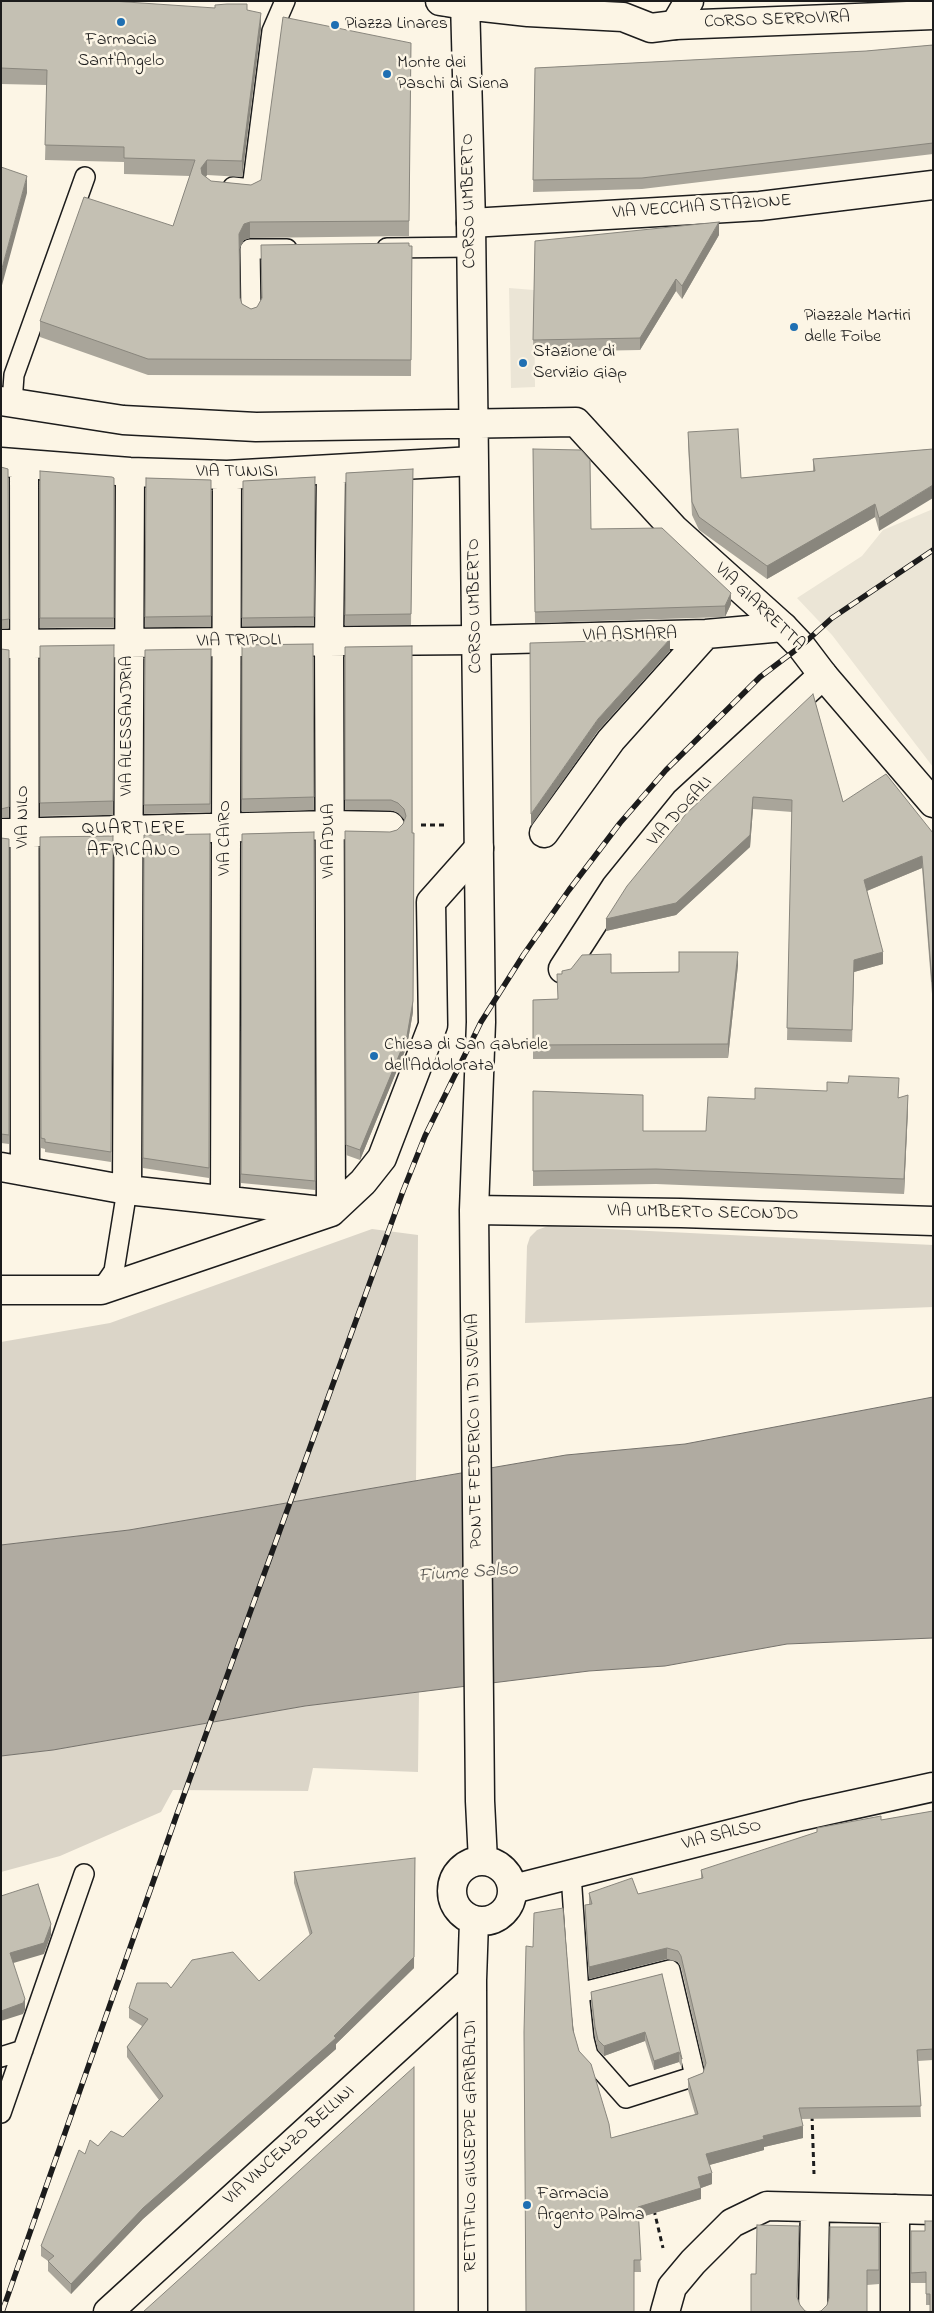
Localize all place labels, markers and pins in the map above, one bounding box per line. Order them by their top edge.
place label: Piazza Linares [345,14,448,36]
marker: Farmacia Sant'Angelo [115,16,127,28]
marker: Piazza Linares [329,19,341,31]
place label: Farmacia Sant'Angelo [78,30,164,72]
place label: Monte dei Paschi di Siena [397,53,509,96]
marker: Monte dei Paschi di Siena [381,68,393,80]
place label: Piazzale Martiri delle Foibe [804,306,911,348]
marker: Piazzale Martiri delle Foibe [788,321,800,333]
place label: Stazione di Servizio Giap [533,342,627,384]
marker: Stazione di Servizio Giap [517,357,529,369]
place label: Chiesa di San Gabriele dell'Addolorata [384,1035,548,1078]
marker: Chiesa di San Gabriele dell'Addolorata [368,1050,380,1062]
place label: Farmacia Argento Palma [537,2184,644,2226]
marker: Farmacia Argento Palma [521,2199,533,2211]

